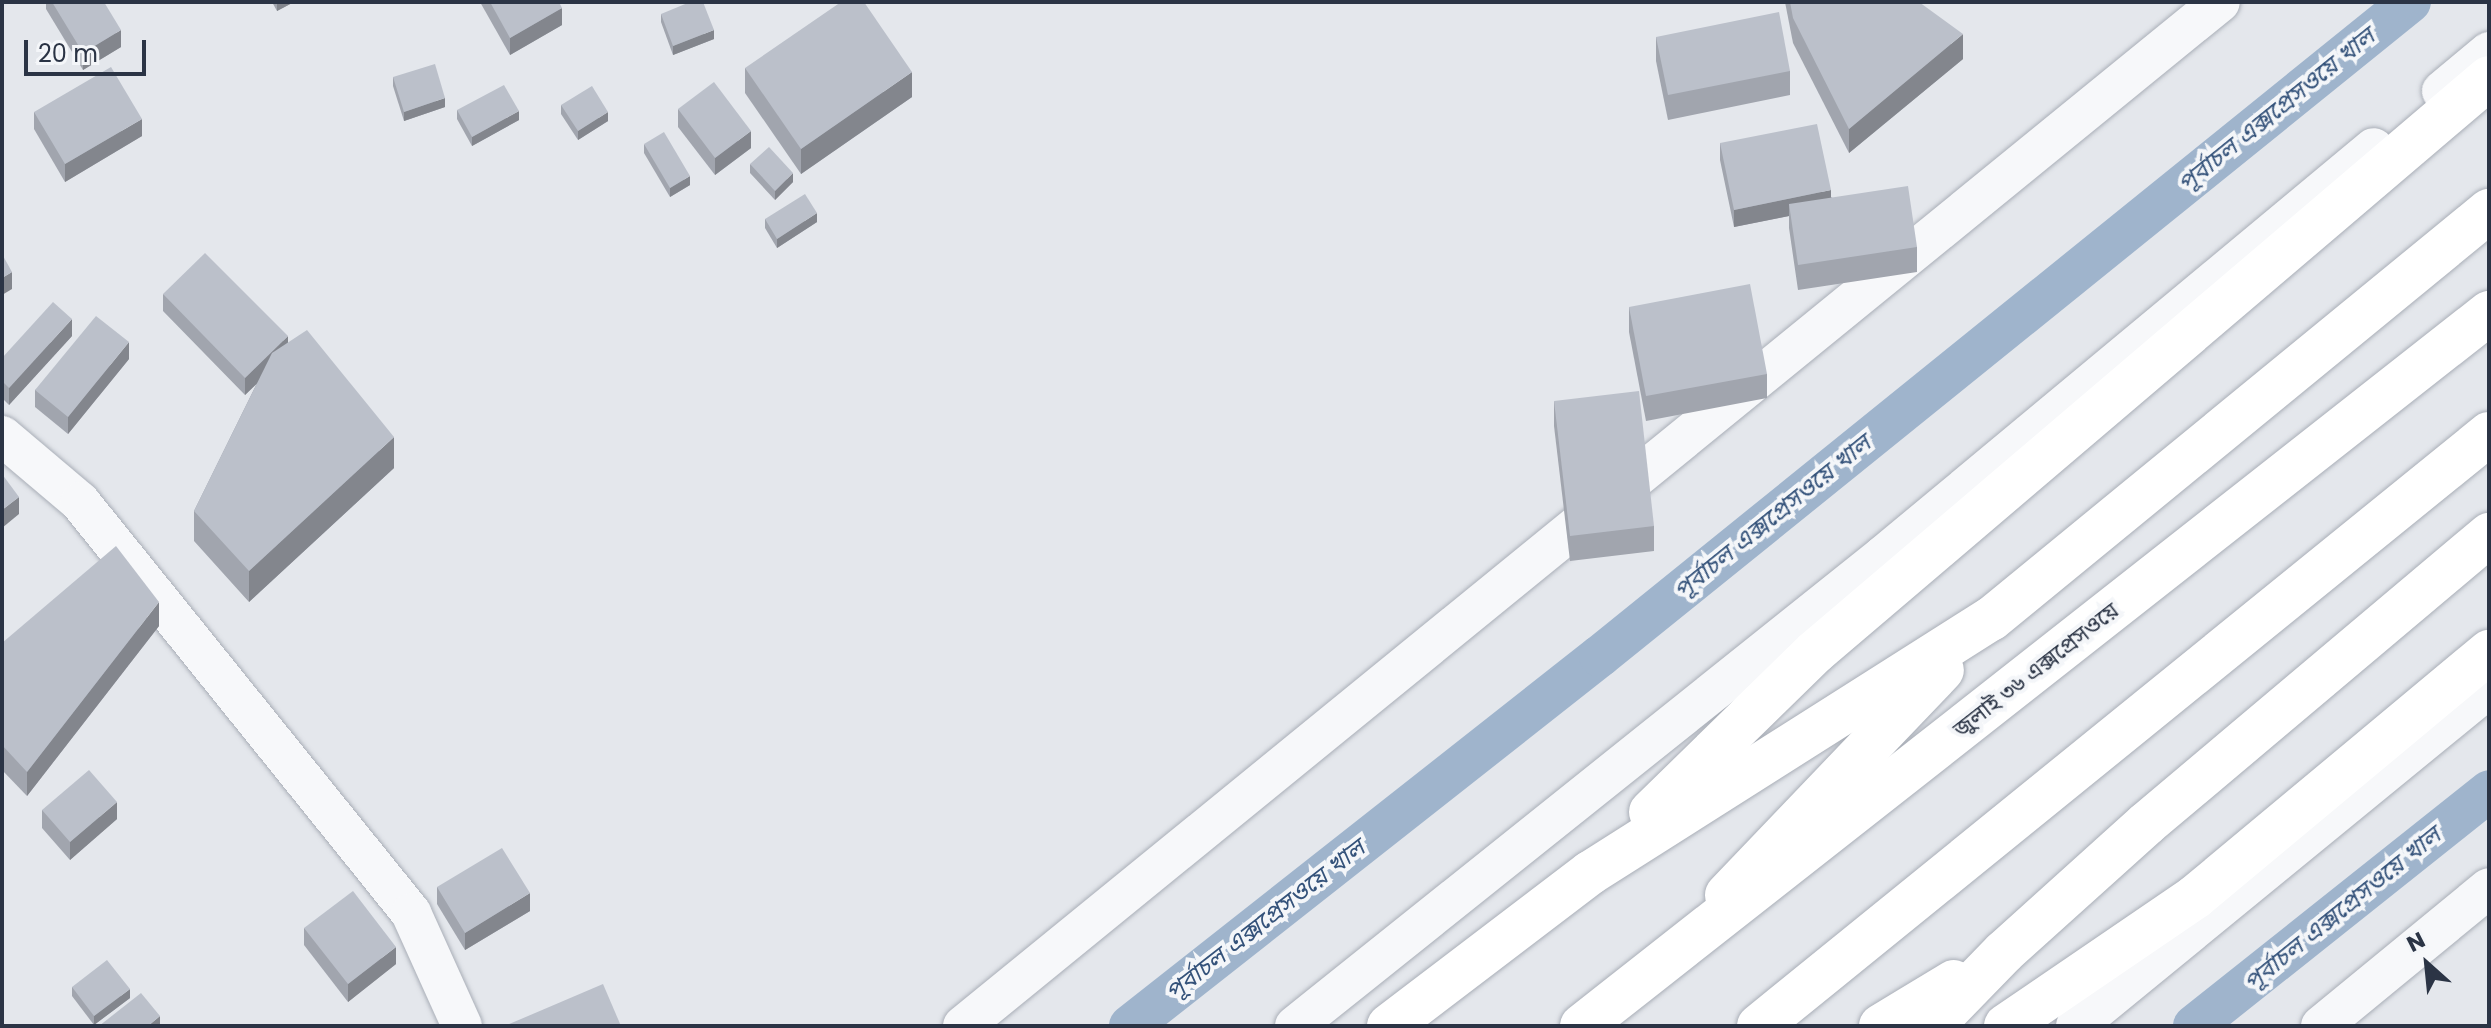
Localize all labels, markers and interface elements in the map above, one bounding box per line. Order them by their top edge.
water label: পূর্বাচল এক্সপ্রেসওয়ে খাল [2172,22,2380,198]
scale bar [28,24,150,74]
text: 20 m [38,37,98,70]
water label: পূর্বাচল এক্সপ্রেসওয়ে খাল [1668,429,1876,605]
street label: জুলাই ৩৬ এক্সপ্রেসওয়ে [1948,597,2124,743]
water label: পূর্বাচল এক্সপ্রেসওয়ে খাল [2238,821,2446,997]
water label: পূর্বাচল এক্সপ্রেসওয়ে খাল [1160,833,1370,1007]
north arrow [2387,924,2467,1004]
text: N [2401,925,2430,960]

